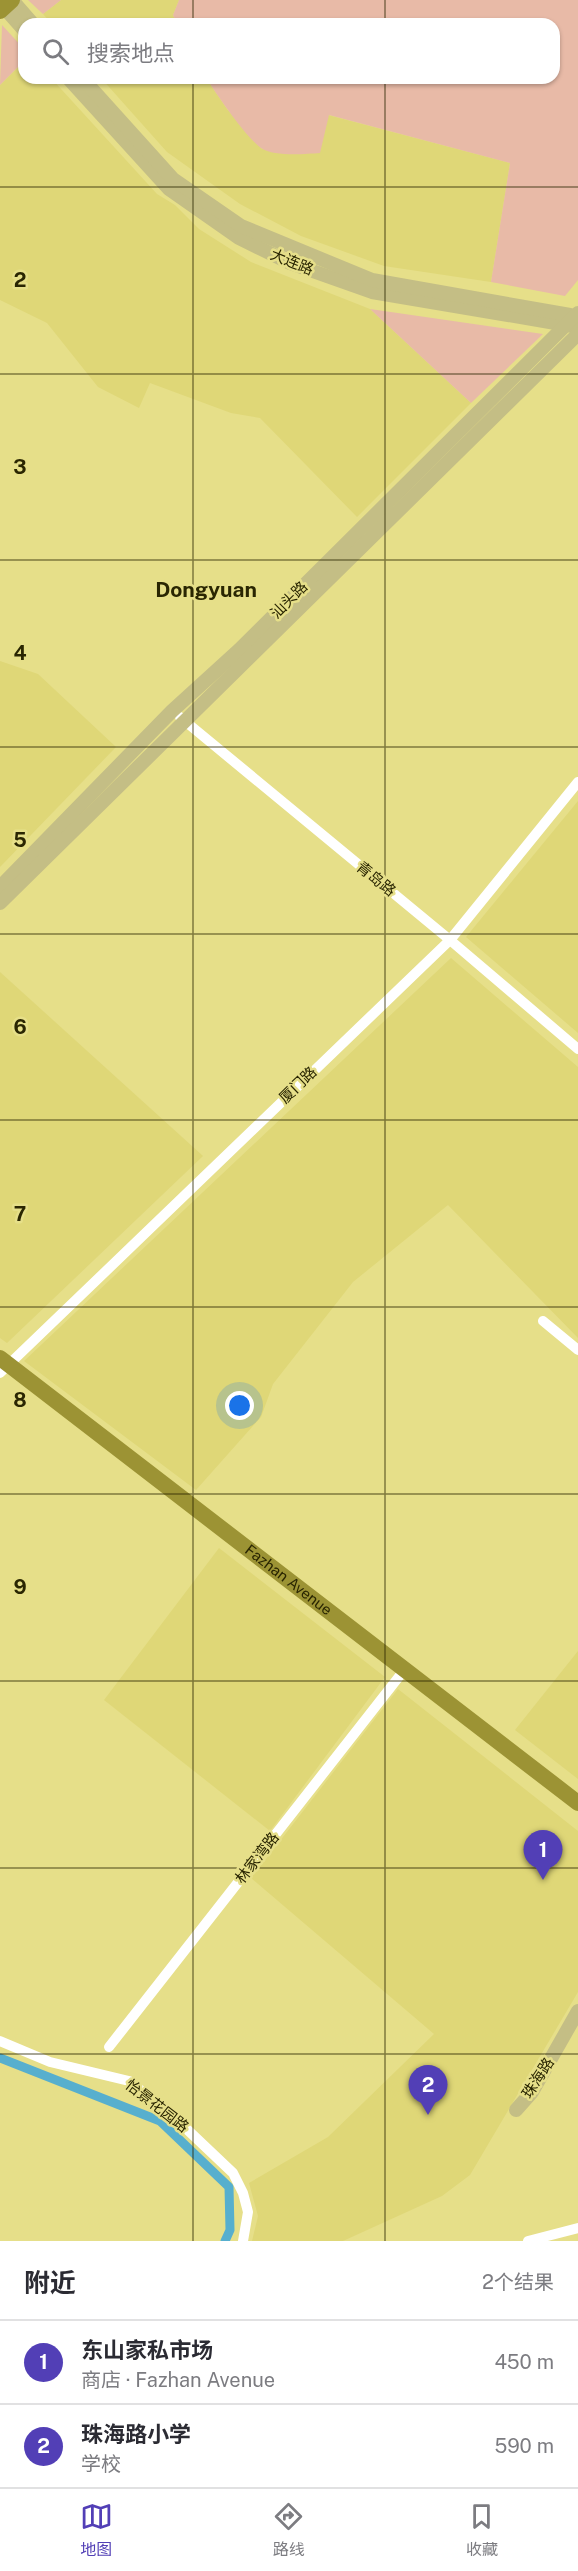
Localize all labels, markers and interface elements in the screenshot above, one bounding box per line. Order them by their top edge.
search box [18,18,560,84]
icon: search [39,35,72,68]
text: 搜索地点 [87,40,175,66]
street label: 大连路 [268,245,316,278]
text: 2 [14,268,26,292]
text: 3 [13,455,27,479]
district label: Dongyuan [155,577,257,602]
street label: 汕头路 [267,578,311,622]
text: 4 [13,641,27,665]
text: 5 [13,828,27,852]
street label: 青岛路 [353,858,399,899]
text: 6 [13,1015,27,1039]
street label: 厦门路 [276,1063,320,1106]
text: 7 [14,1202,26,1226]
text: 8 [13,1388,27,1412]
your location [225,1391,254,1420]
street label: Fazhan Avenue [242,1541,336,1618]
text: 9 [13,1575,27,1599]
street label: 林家湾路 [231,1829,282,1887]
pin: 1 [524,1830,562,1880]
street label: 珠海路 [518,2054,557,2101]
pin: 2 [408,2066,448,2115]
street label: 怡景花园路 [123,2076,192,2135]
text: 附近 [24,2267,76,2298]
text: 2个结果 [482,2270,554,2294]
text: 东山家私市场 [81,2337,213,2363]
text: 1 [39,2350,48,2374]
text: 450 m [494,2350,554,2374]
text: 商店 · Fazhan Avenue [81,2368,275,2392]
text: 珠海路小学 [81,2421,191,2447]
text: 2 [37,2434,50,2458]
text: 590 m [494,2434,554,2458]
text: 学校 [81,2452,121,2476]
tab: 地图 [80,2500,113,2560]
tab: 路线 [272,2500,305,2560]
tab: 收藏 [465,2500,498,2560]

